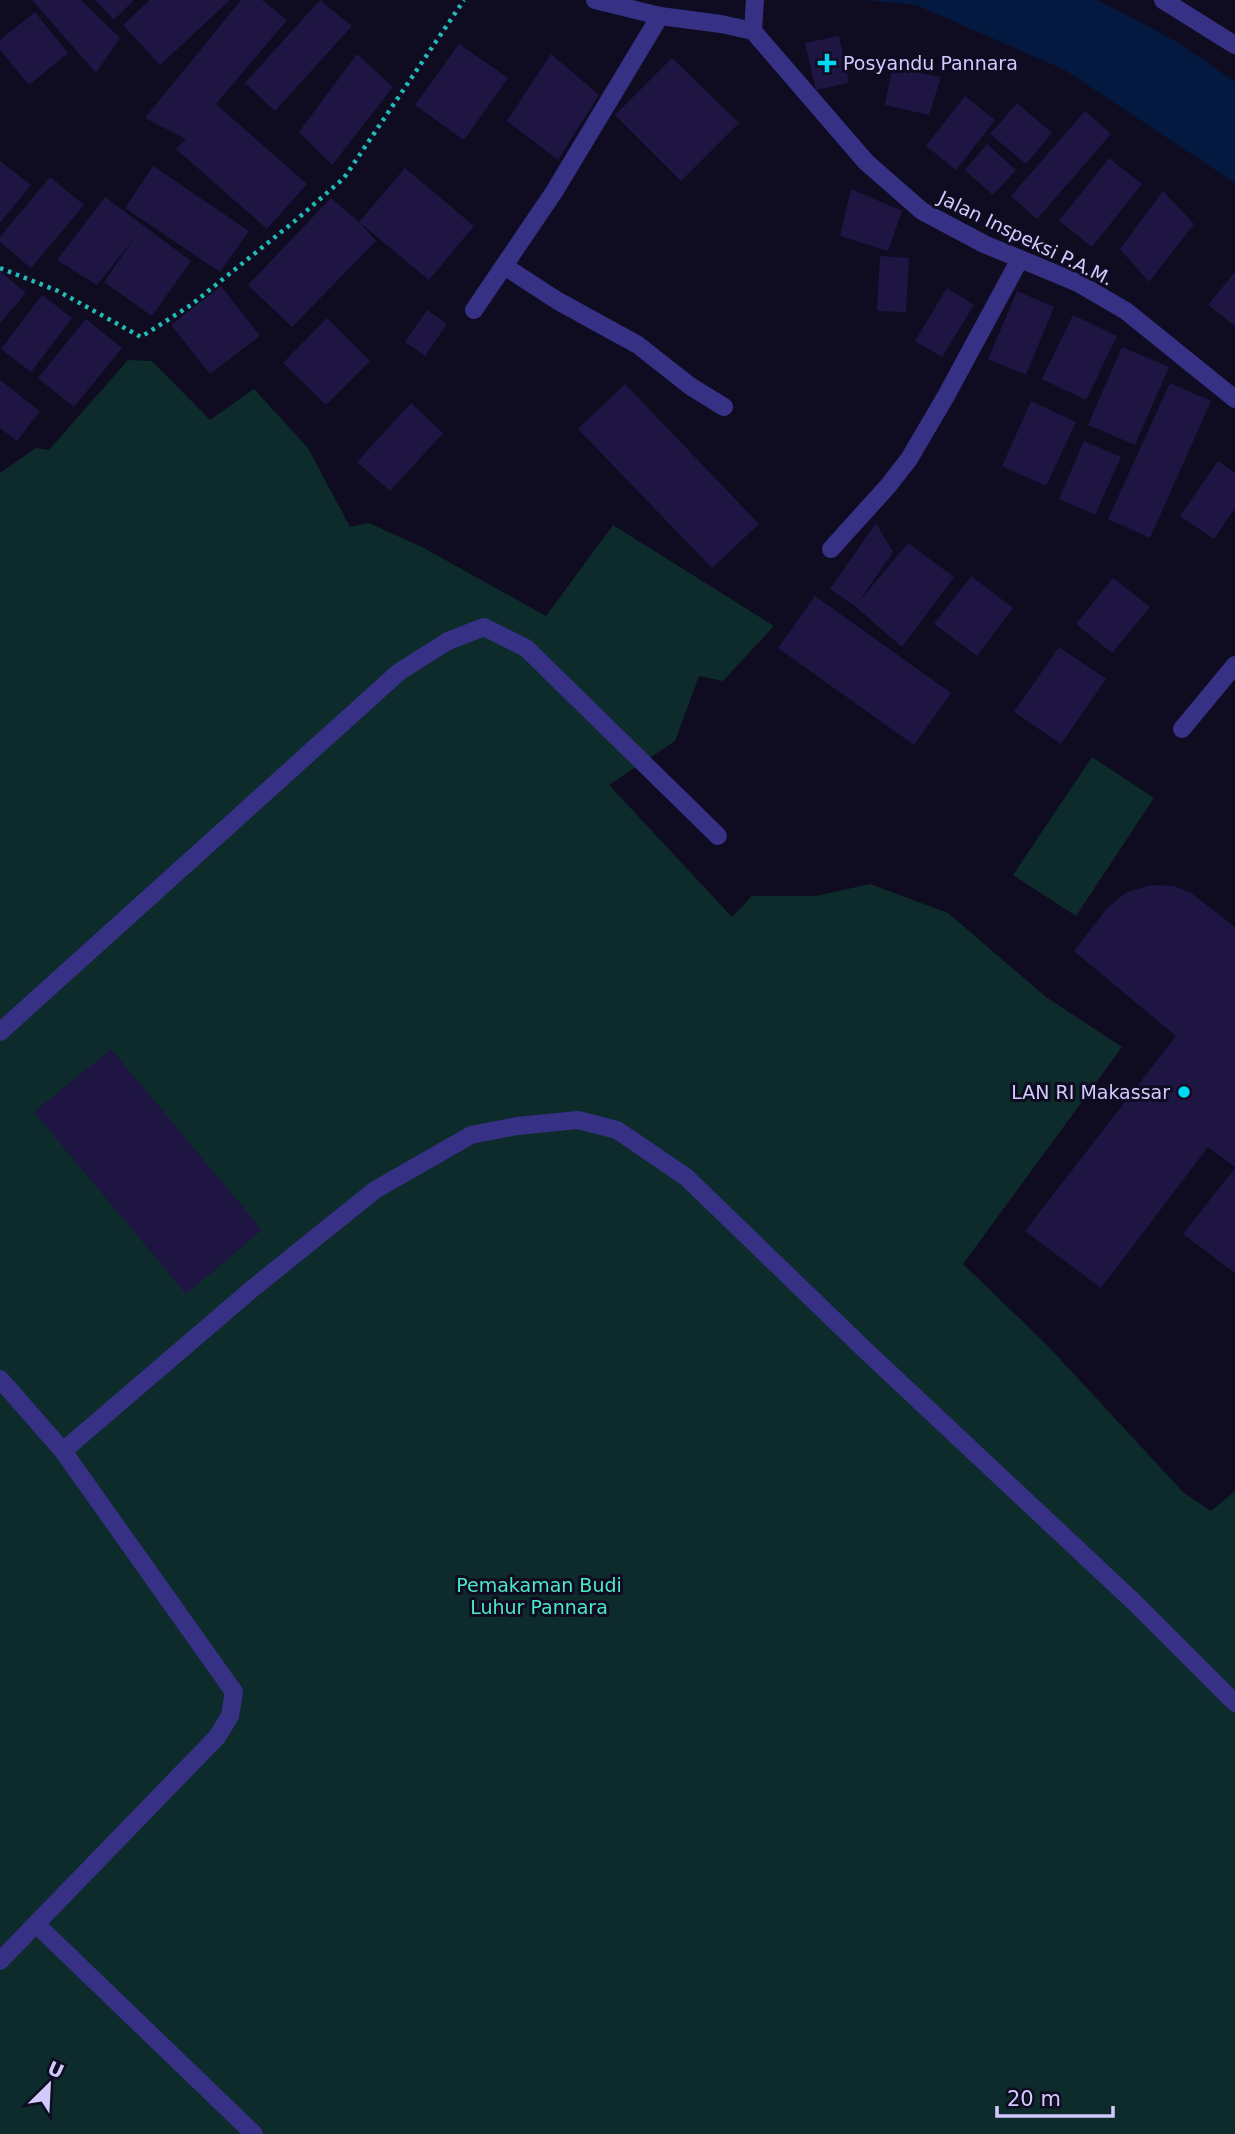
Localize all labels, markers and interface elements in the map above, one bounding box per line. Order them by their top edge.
place label: Posyandu Pannara [843,52,1018,74]
marker: Posyandu Pannara [817,53,837,73]
street label: Jalan Inspeksi P.A.M. [934,186,1117,290]
place label: LAN RI Makassar [1011,1081,1170,1103]
marker: LAN RI Makassar [1176,1084,1192,1100]
park label: Pemakaman Budi Luhur Pannara [456,1574,622,1618]
north arrow [14,2050,84,2120]
text: U [44,2056,67,2083]
scale bar [997,2074,1112,2118]
text: 20 m [1007,2087,1061,2111]

